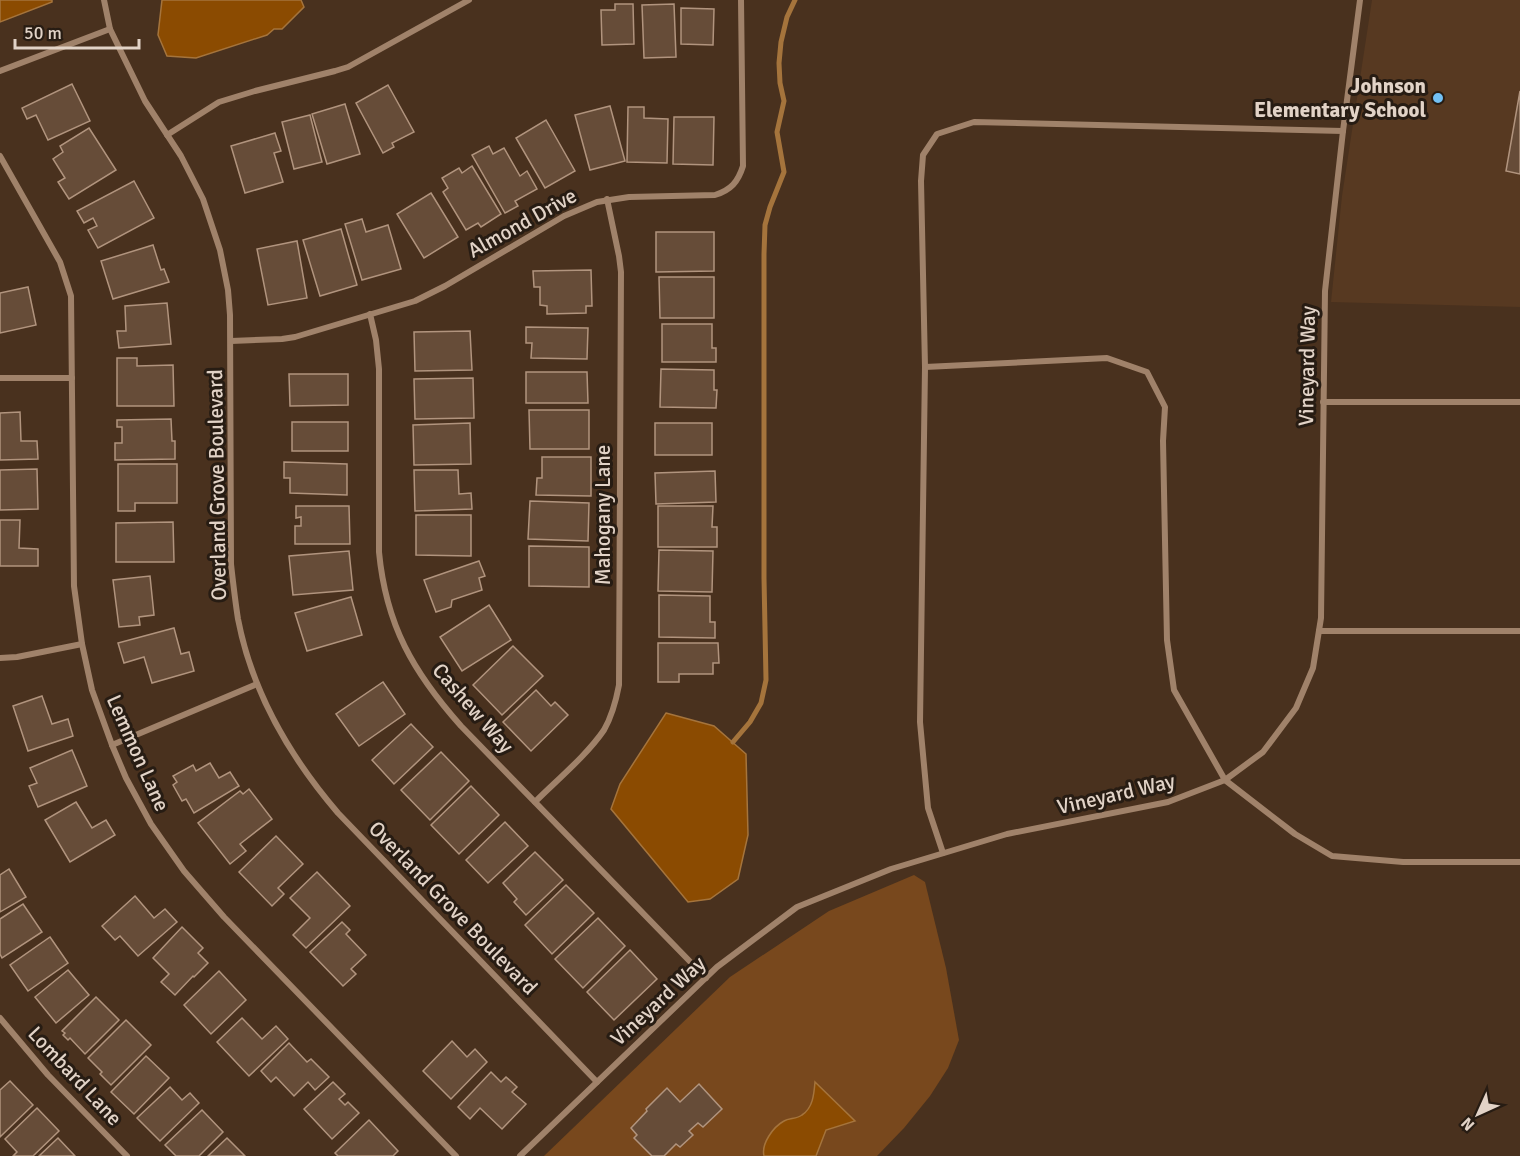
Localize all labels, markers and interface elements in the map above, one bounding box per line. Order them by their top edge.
scale bar [15,12,140,50]
text: 50 m [24,22,62,44]
place label: Johnson Elementary School [1254,73,1426,123]
marker: Johnson Elementary School [1431,91,1445,105]
street label: Almond Drive [463,182,581,264]
street label: Vineyard Way [1293,305,1321,426]
street label: Overland Grove Boulevard [202,369,232,601]
street label: Mahogany Lane [590,445,616,585]
street label: Cashew Way [427,658,519,759]
street label: Lemmon Lane [101,691,175,815]
street label: Vineyard Way [1054,768,1178,820]
street label: Overland Grove Boulevard [363,816,543,1000]
street label: Vineyard Way [605,950,711,1052]
street label: Lombard Lane [22,1021,128,1131]
north arrow [1448,1084,1508,1144]
text: N [1457,1113,1479,1135]

